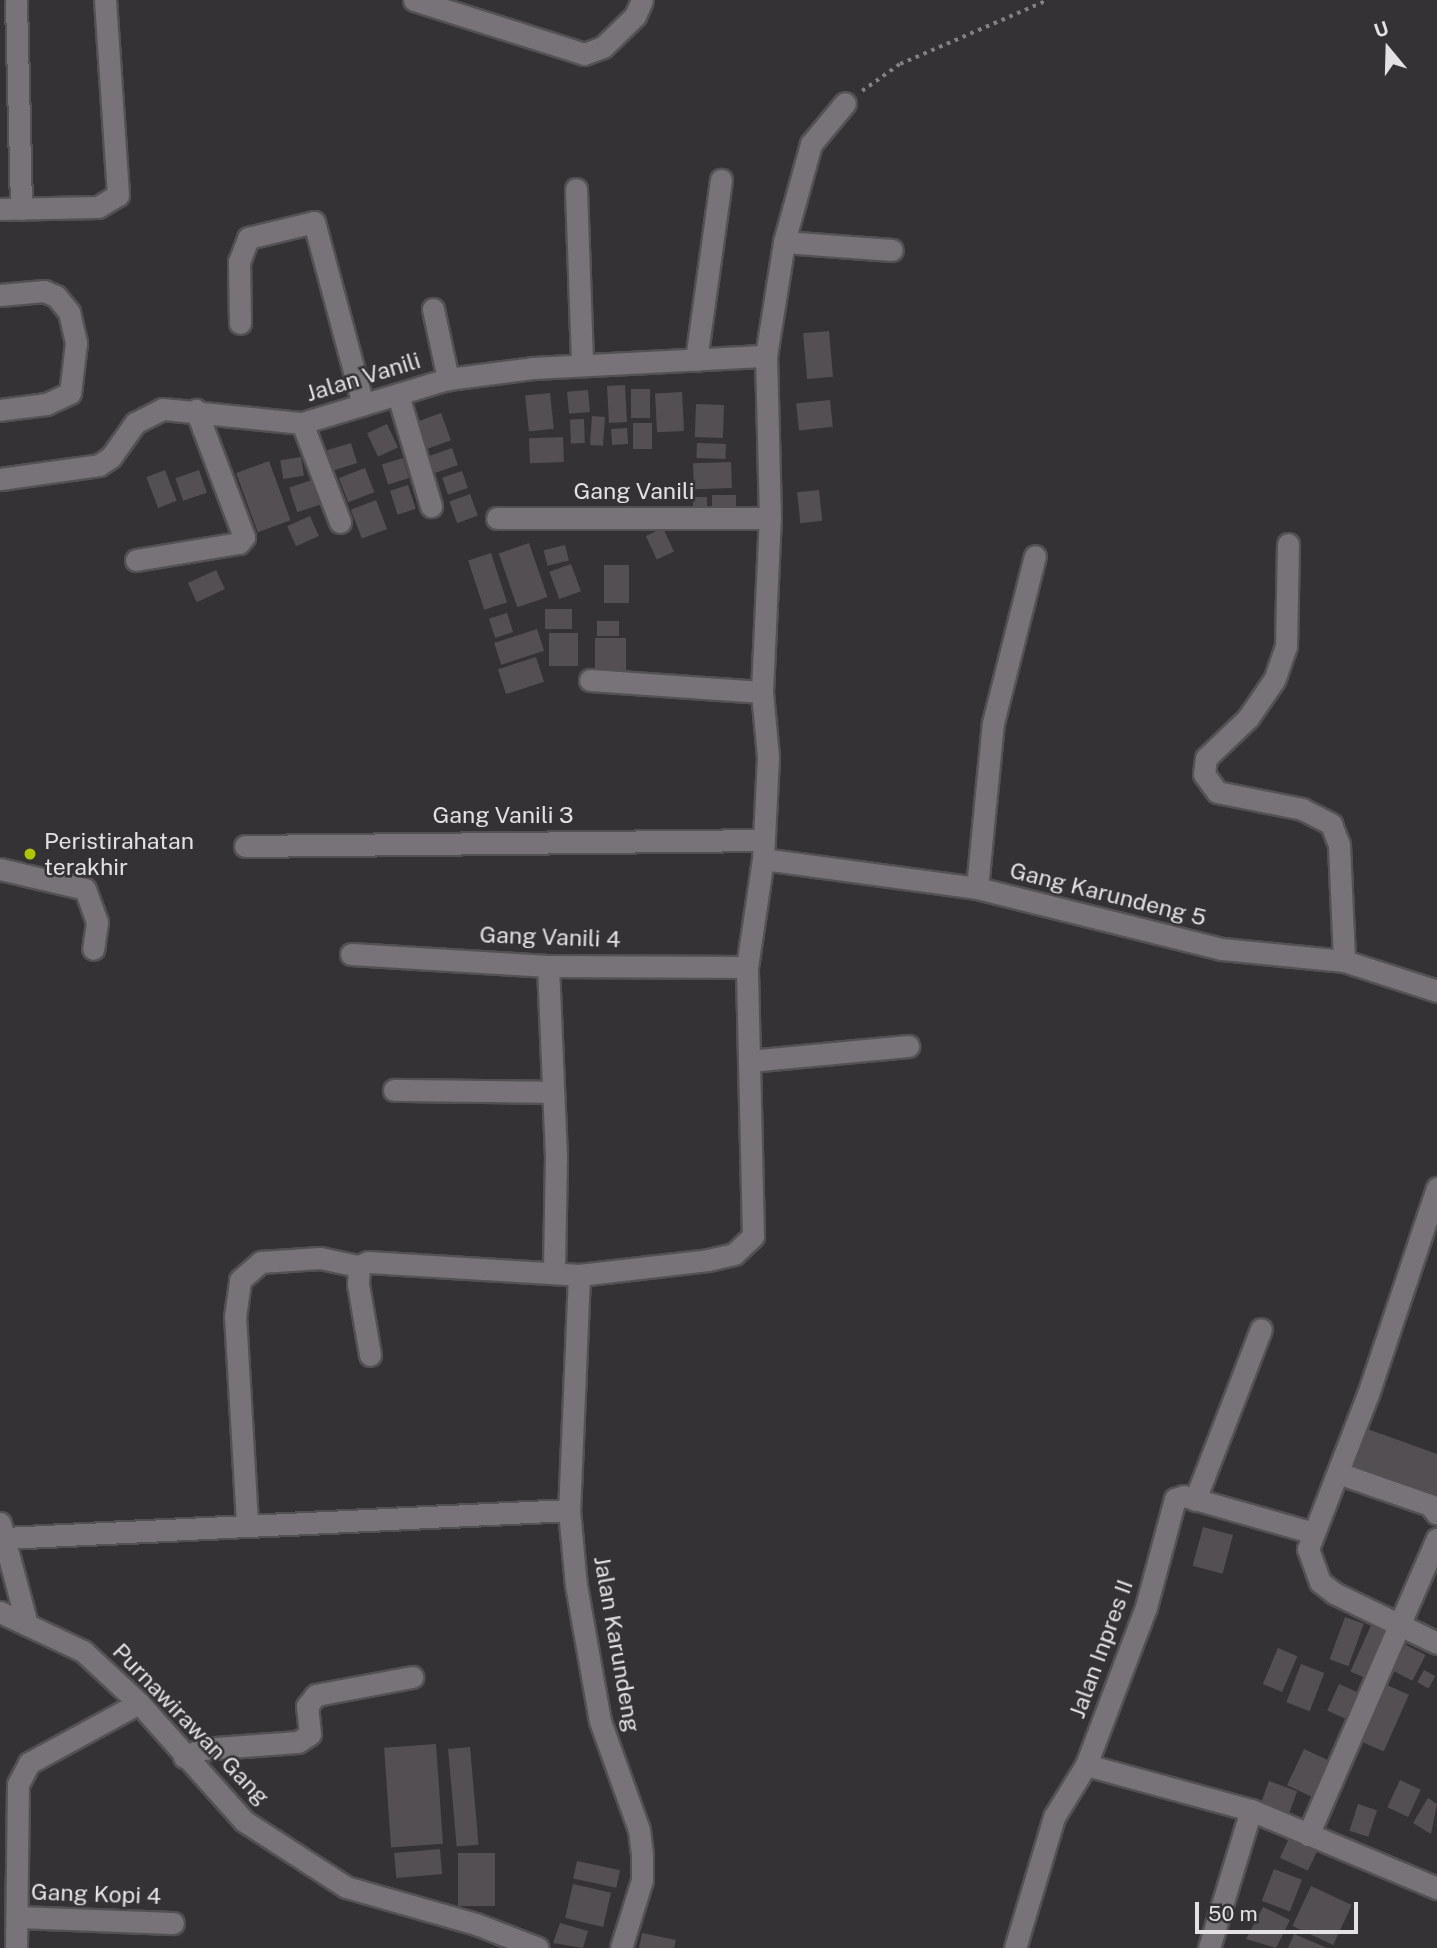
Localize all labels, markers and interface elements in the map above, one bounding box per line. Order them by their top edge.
north arrow [1353,14,1423,84]
text: U [1371,17,1391,42]
street label: Jalan Vanili [302,346,424,408]
street label: Gang Vanili [573,477,695,505]
street label: Gang Vanili 3 [432,801,574,829]
place label: Peristirahatan terakhir [44,827,194,881]
marker: Peristirahatan terakhir [22,846,38,862]
street label: Gang Karundeng 5 [1007,856,1209,932]
street label: Gang Vanili 4 [479,921,621,953]
street label: Jalan Karundeng [588,1554,646,1734]
street label: Jalan Inpres II [1063,1576,1139,1722]
street label: Purnawirawan Gang [107,1638,275,1810]
street label: Gang Kopi 4 [30,1878,162,1910]
scale bar [1199,1888,1362,1932]
text: 50 m [1208,1901,1258,1926]

